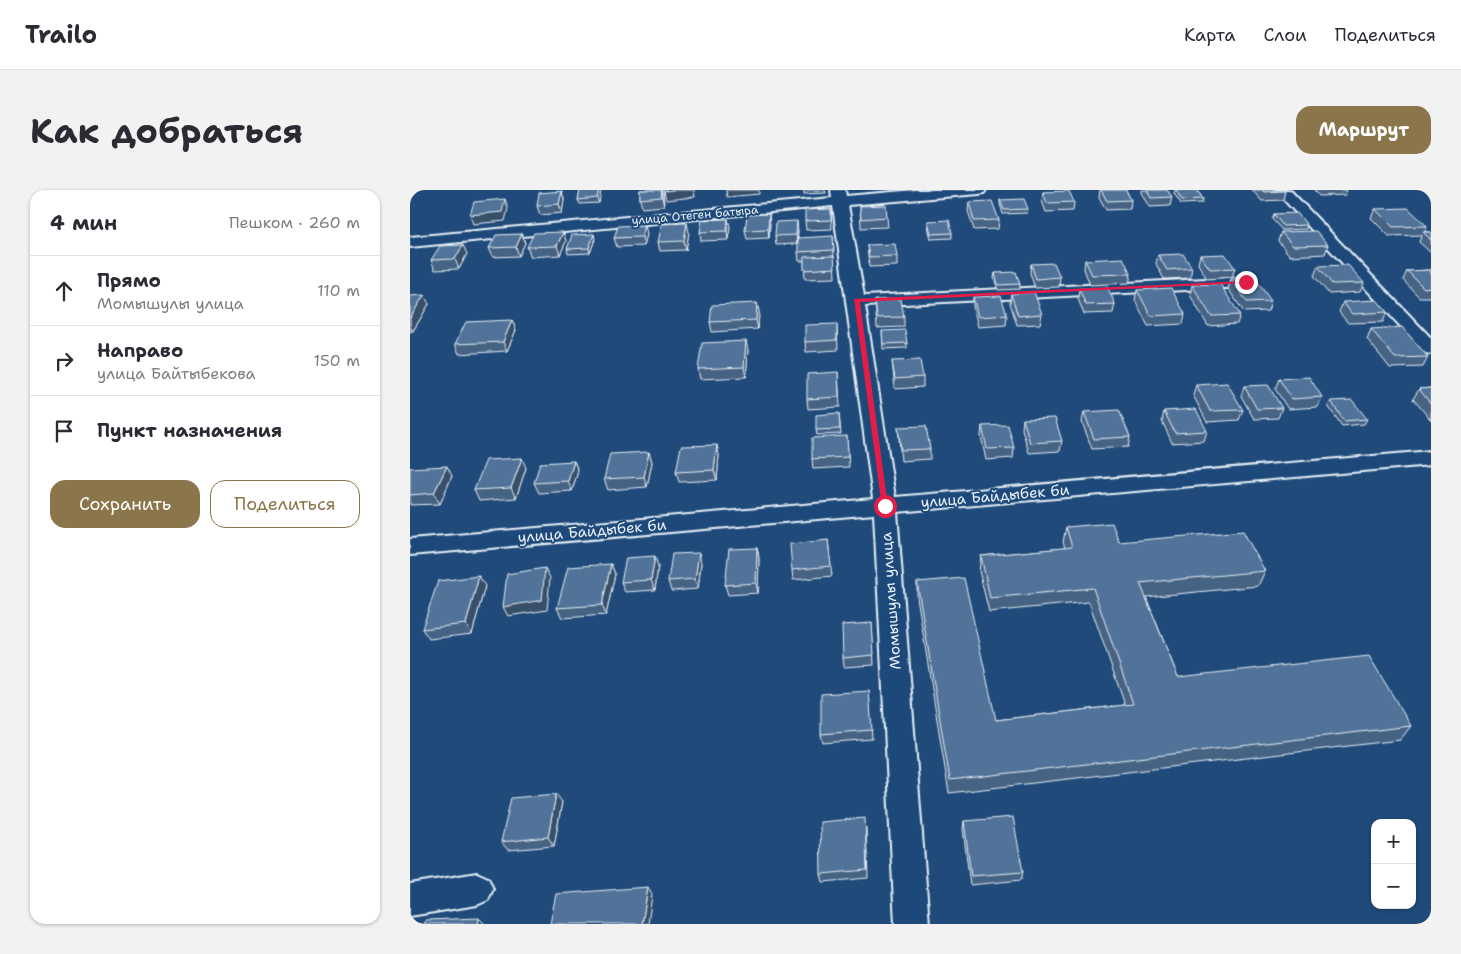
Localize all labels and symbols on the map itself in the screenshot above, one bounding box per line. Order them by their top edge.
street label: улица Отеген батыра [631,201,760,229]
route end [1235,271,1258,294]
street label: улица Байдыбек би [920,480,1070,512]
route start [874,495,897,518]
street label: улица Байдыбек би [517,515,667,547]
street label: Момышулы улица [876,531,906,670]

